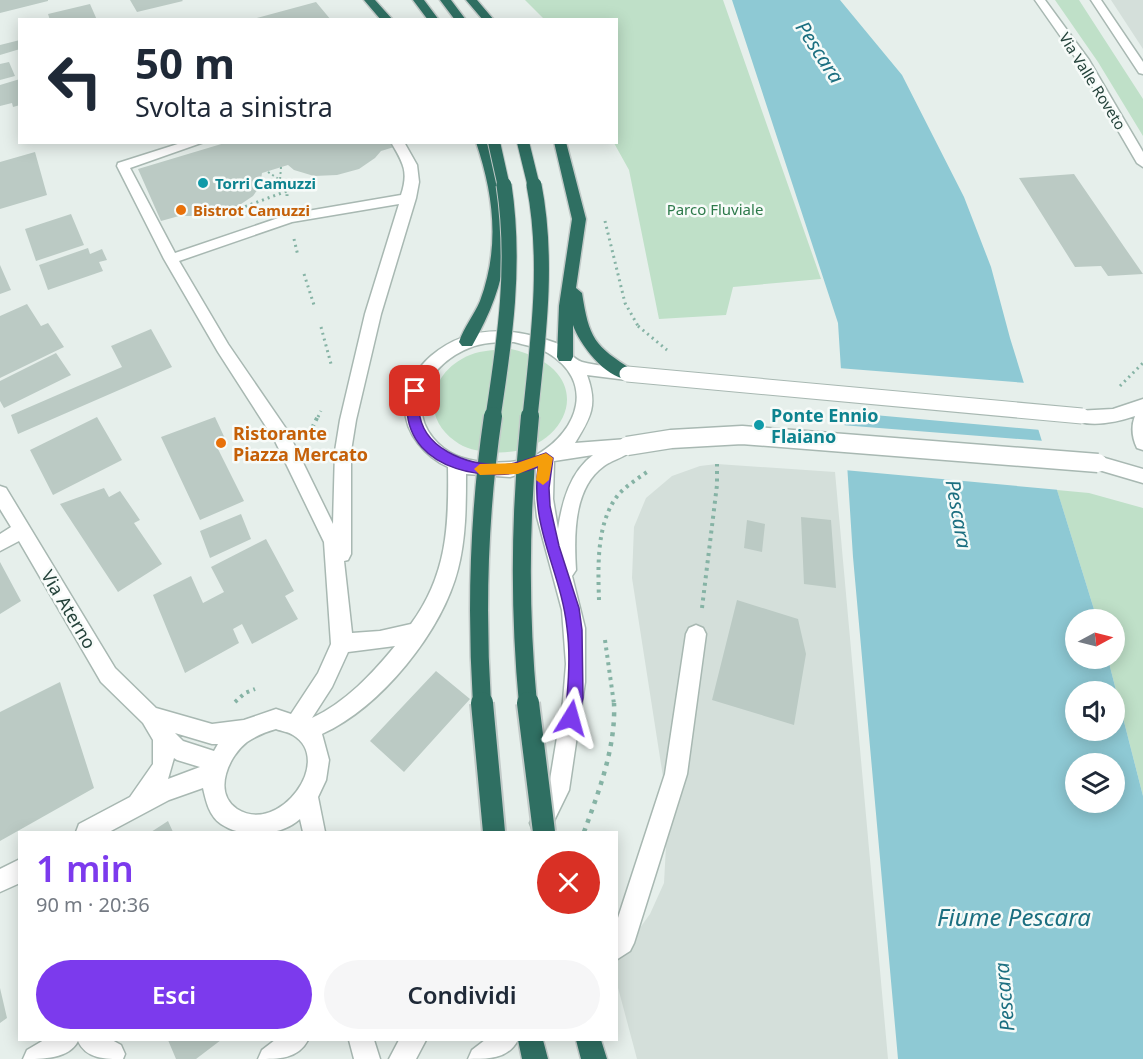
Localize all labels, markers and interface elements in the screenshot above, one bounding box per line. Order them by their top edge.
water label: Pescara [790,16,850,88]
street label: Via Valle Roveto [1055,29,1131,133]
text: 50 m [135,34,235,91]
icon: left [36,42,114,120]
text: Svolta a sinistra [135,88,333,125]
place label: Torri Camuzzi [215,173,316,193]
marker: Torri Camuzzi [196,176,210,190]
park label: Parco Fluviale [667,199,763,219]
place label: Bistrot Camuzzi [193,200,310,220]
marker: Bistrot Camuzzi [174,203,188,217]
pin [389,365,440,416]
icon: arrive [398,374,431,407]
place label: Ponte Ennio Flaiano [771,403,878,448]
marker: Ponte Ennio Flaiano [752,418,766,432]
place label: Ristorante Piazza Mercato [233,421,368,466]
marker: Ristorante Piazza Mercato [214,436,228,450]
water label: Pescara [940,478,978,550]
street label: Via Aterno [36,565,102,653]
north arrow [1065,609,1125,669]
map controls [1065,609,1125,813]
button: sound [1065,681,1125,741]
position arrow [539,686,603,750]
button: layers [1065,753,1125,813]
text: 1 min [36,844,134,893]
button: close [537,851,600,914]
text: 90 m · 20:36 [36,891,150,918]
water label: Fiume Pescara [937,900,1091,933]
button: Esci [36,960,312,1029]
button: Condividi [324,960,600,1029]
water label: Pescara [988,961,1020,1033]

